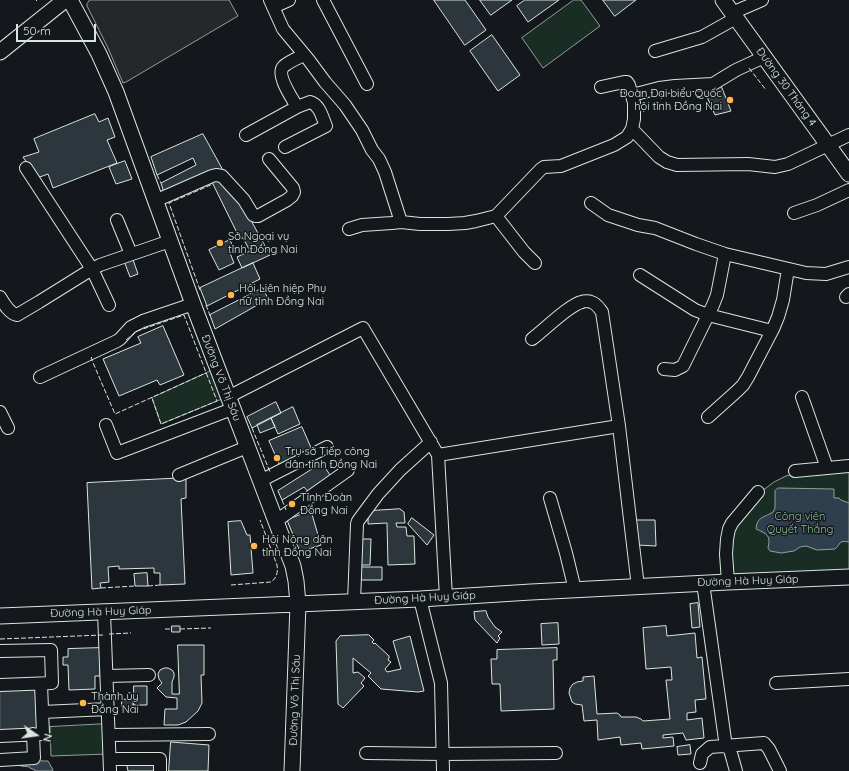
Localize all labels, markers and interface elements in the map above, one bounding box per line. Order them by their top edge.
scale bar [18,16,98,42]
text: 50 m [23,23,51,38]
street label: Đường 30 Tháng 4 [753,45,819,129]
place label: Đoàn Đại biểu Quốc hội tỉnh Đồng Nai [620,87,722,113]
marker: Đoàn Đại biểu Quốc hội tỉnh Đồng Nai [725,95,735,105]
place label: Sở Ngoại vụ tỉnh Đồng Nai [228,230,297,256]
marker: Sở Ngoại vụ tỉnh Đồng Nai [215,238,225,248]
place label: Hội Liên hiệp Phụ nữ tỉnh Đồng Nai [239,282,326,308]
marker: Hội Liên hiệp Phụ nữ tỉnh Đồng Nai [226,290,236,300]
street label: Đường Võ Thị Sáu [198,333,244,423]
place label: Trụ sở Tiếp công dân tỉnh Đồng Nai [285,445,377,471]
marker: Trụ sở Tiếp công dân tỉnh Đồng Nai [272,453,282,463]
place label: Tỉnh Đoàn Đồng Nai [300,491,352,517]
marker: Tỉnh Đoàn Đồng Nai [287,499,297,509]
park label: Công viên Quyết Thắng [767,510,833,536]
place label: Hội Nông dân tỉnh Đồng Nai [262,533,332,559]
marker: Hội Nông dân tỉnh Đồng Nai [249,541,259,551]
street label: Đường Hà Huy Giáp [697,573,799,589]
street label: Đường Hà Huy Giáp [374,589,476,607]
street label: Đường Hà Huy Giáp [50,604,152,620]
street label: Đường Võ Thị Sáu [287,654,303,746]
place label: Thành ủy Đồng Nai [91,690,139,716]
marker: Thành ủy Đồng Nai [78,698,88,708]
north arrow [16,715,56,755]
text: N [40,732,55,743]

